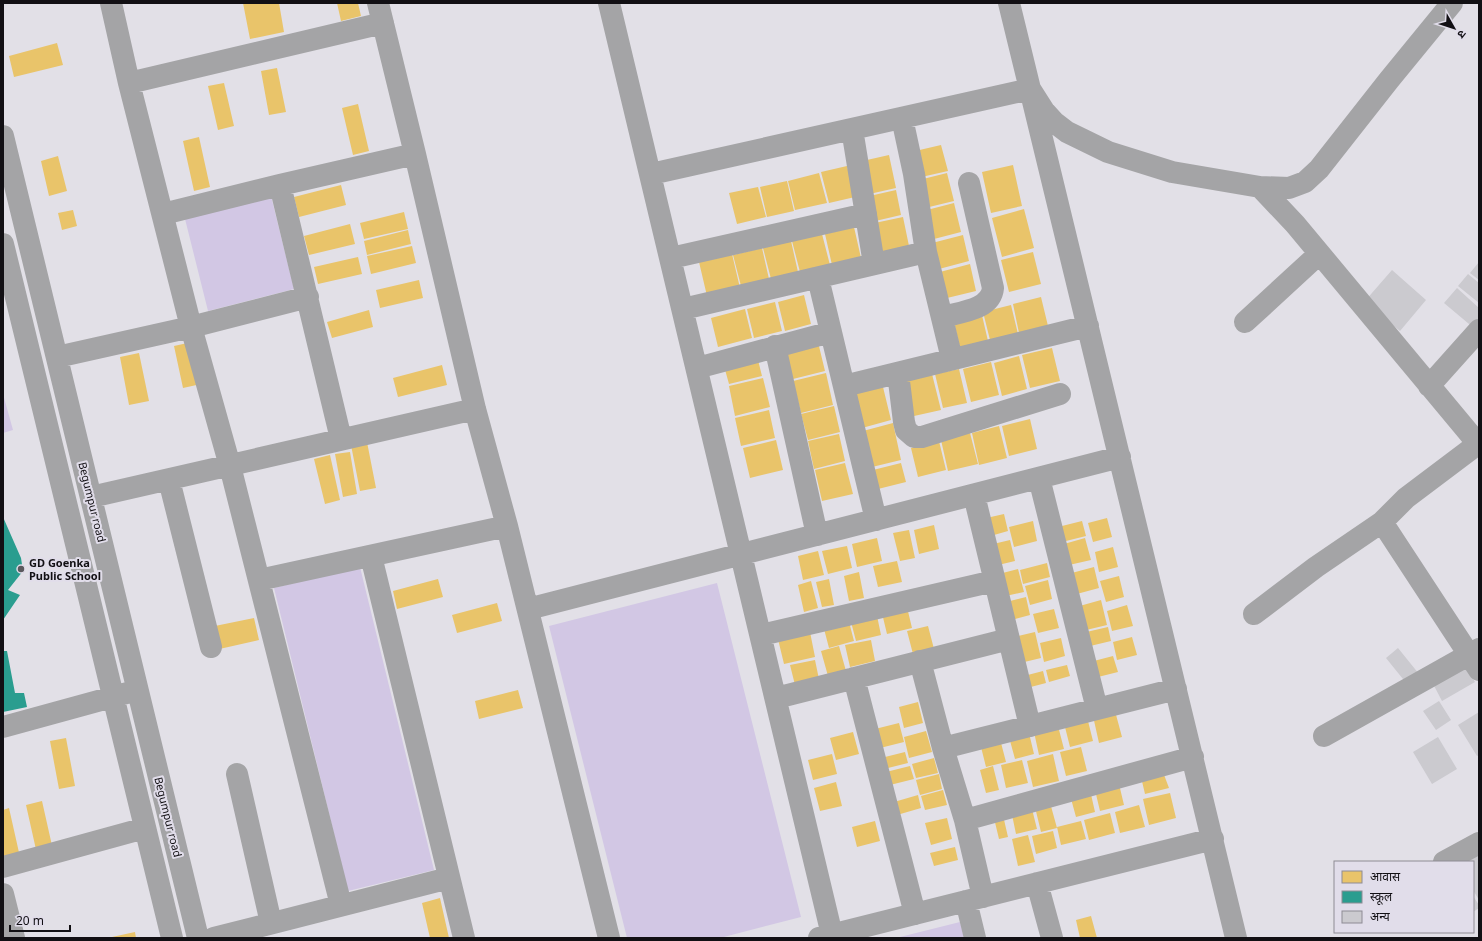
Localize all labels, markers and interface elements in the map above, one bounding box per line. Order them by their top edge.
north arrow [1434,8,1474,48]
text: उ [1454,27,1470,42]
street label: Begumpur road [75,460,110,544]
place label: GD Goenka Public School [29,555,101,583]
marker: GD Goenka Public School [16,564,26,574]
street label: Begumpur road [151,775,186,859]
legend [1334,861,1474,933]
text: आवास [1370,868,1401,885]
text: स्कूल [1370,888,1393,905]
scale bar [10,907,70,933]
text: अन्य [1370,908,1391,925]
text: 20 m [16,912,44,929]

